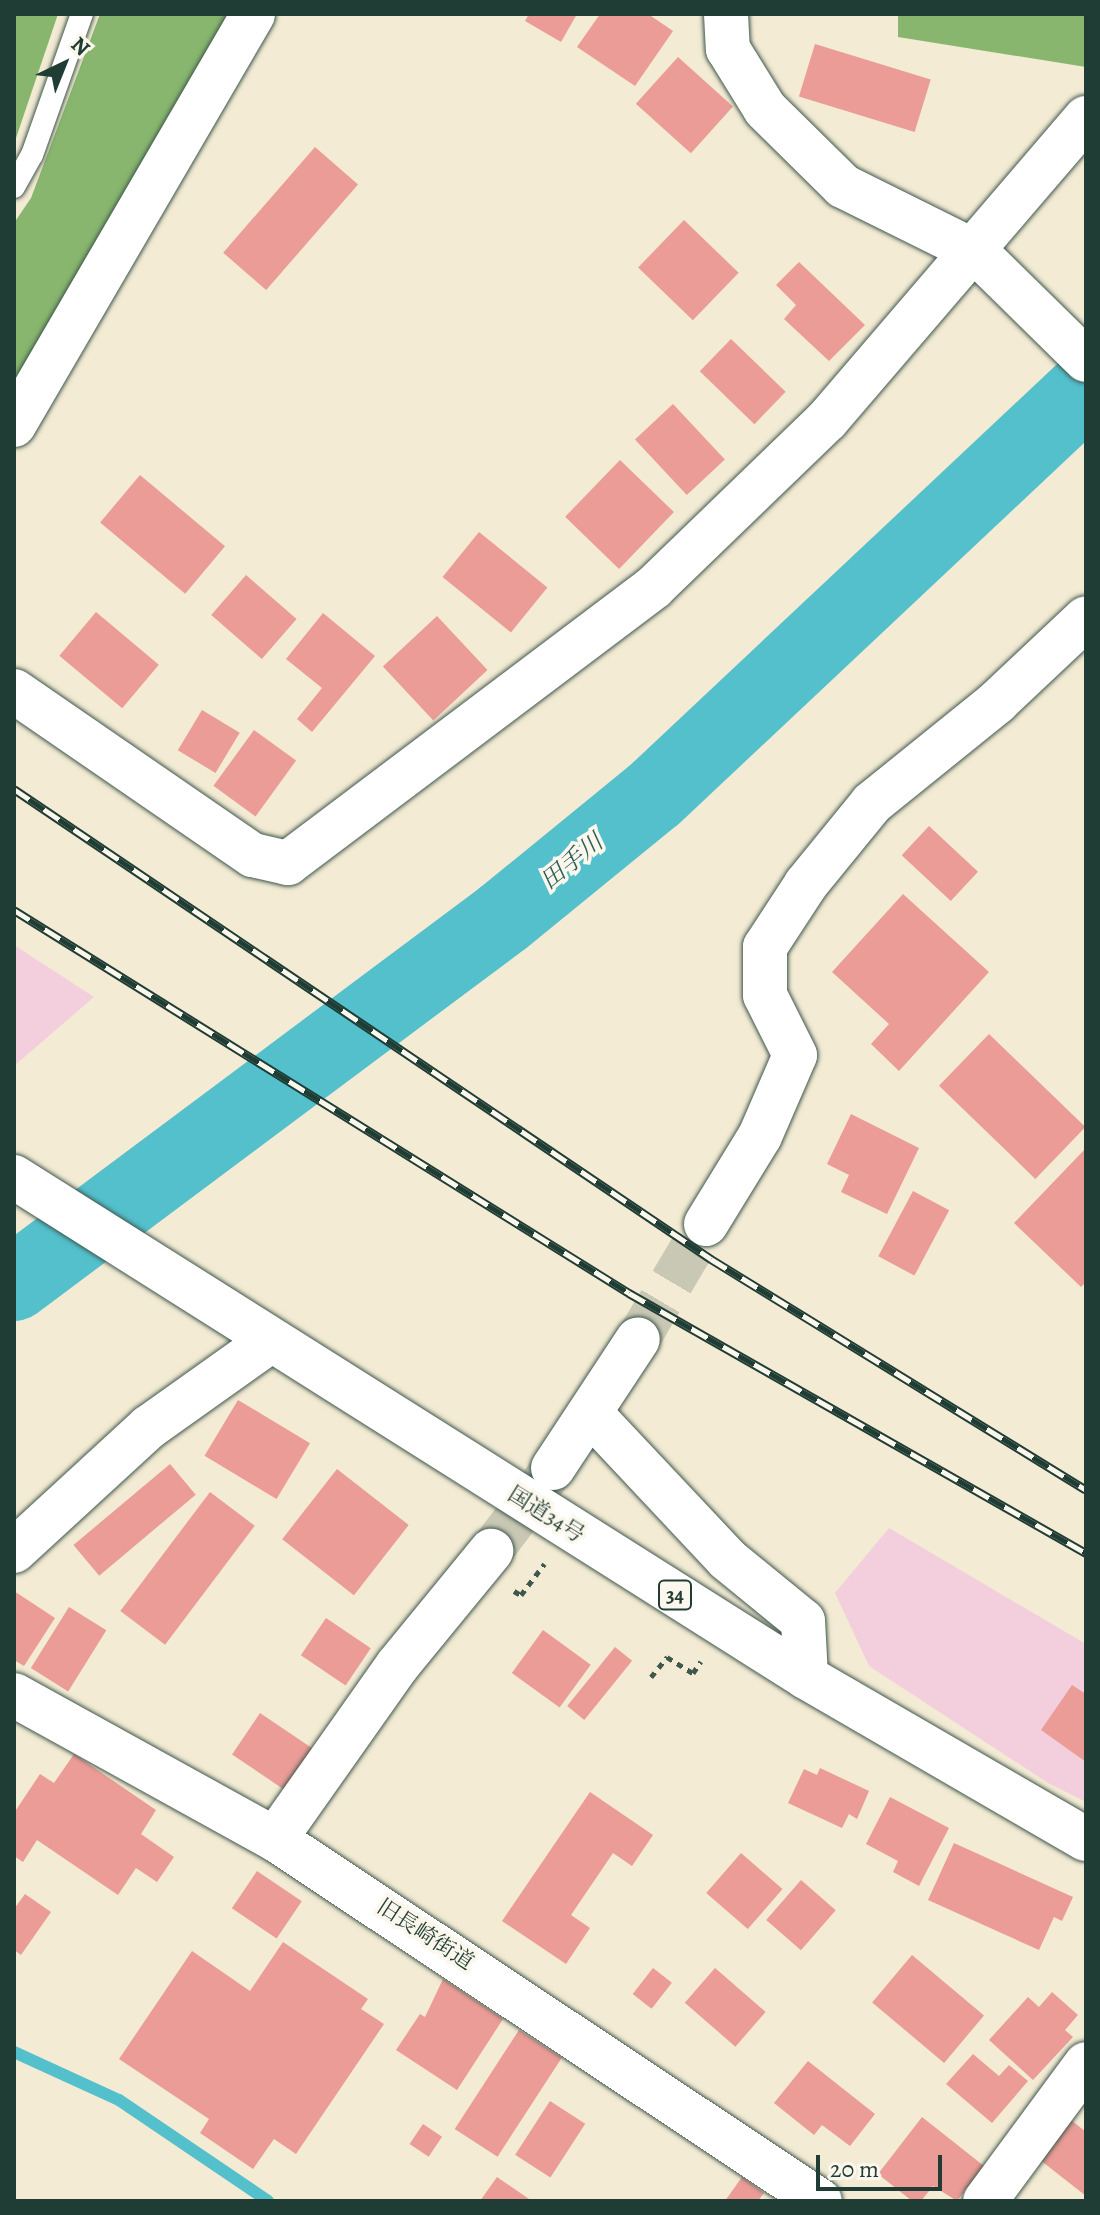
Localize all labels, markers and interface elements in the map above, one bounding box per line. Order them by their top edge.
north arrow [24,24,104,104]
text: N [64,30,96,63]
water label: 田手川 [535,828,609,896]
street label: 国道34号 [503,1481,589,1549]
road number: 34 [657,1579,693,1611]
street label: 旧長崎街道 [372,1894,478,1976]
scale bar [820,2139,946,2189]
text: 20 m [830,2153,879,2185]

